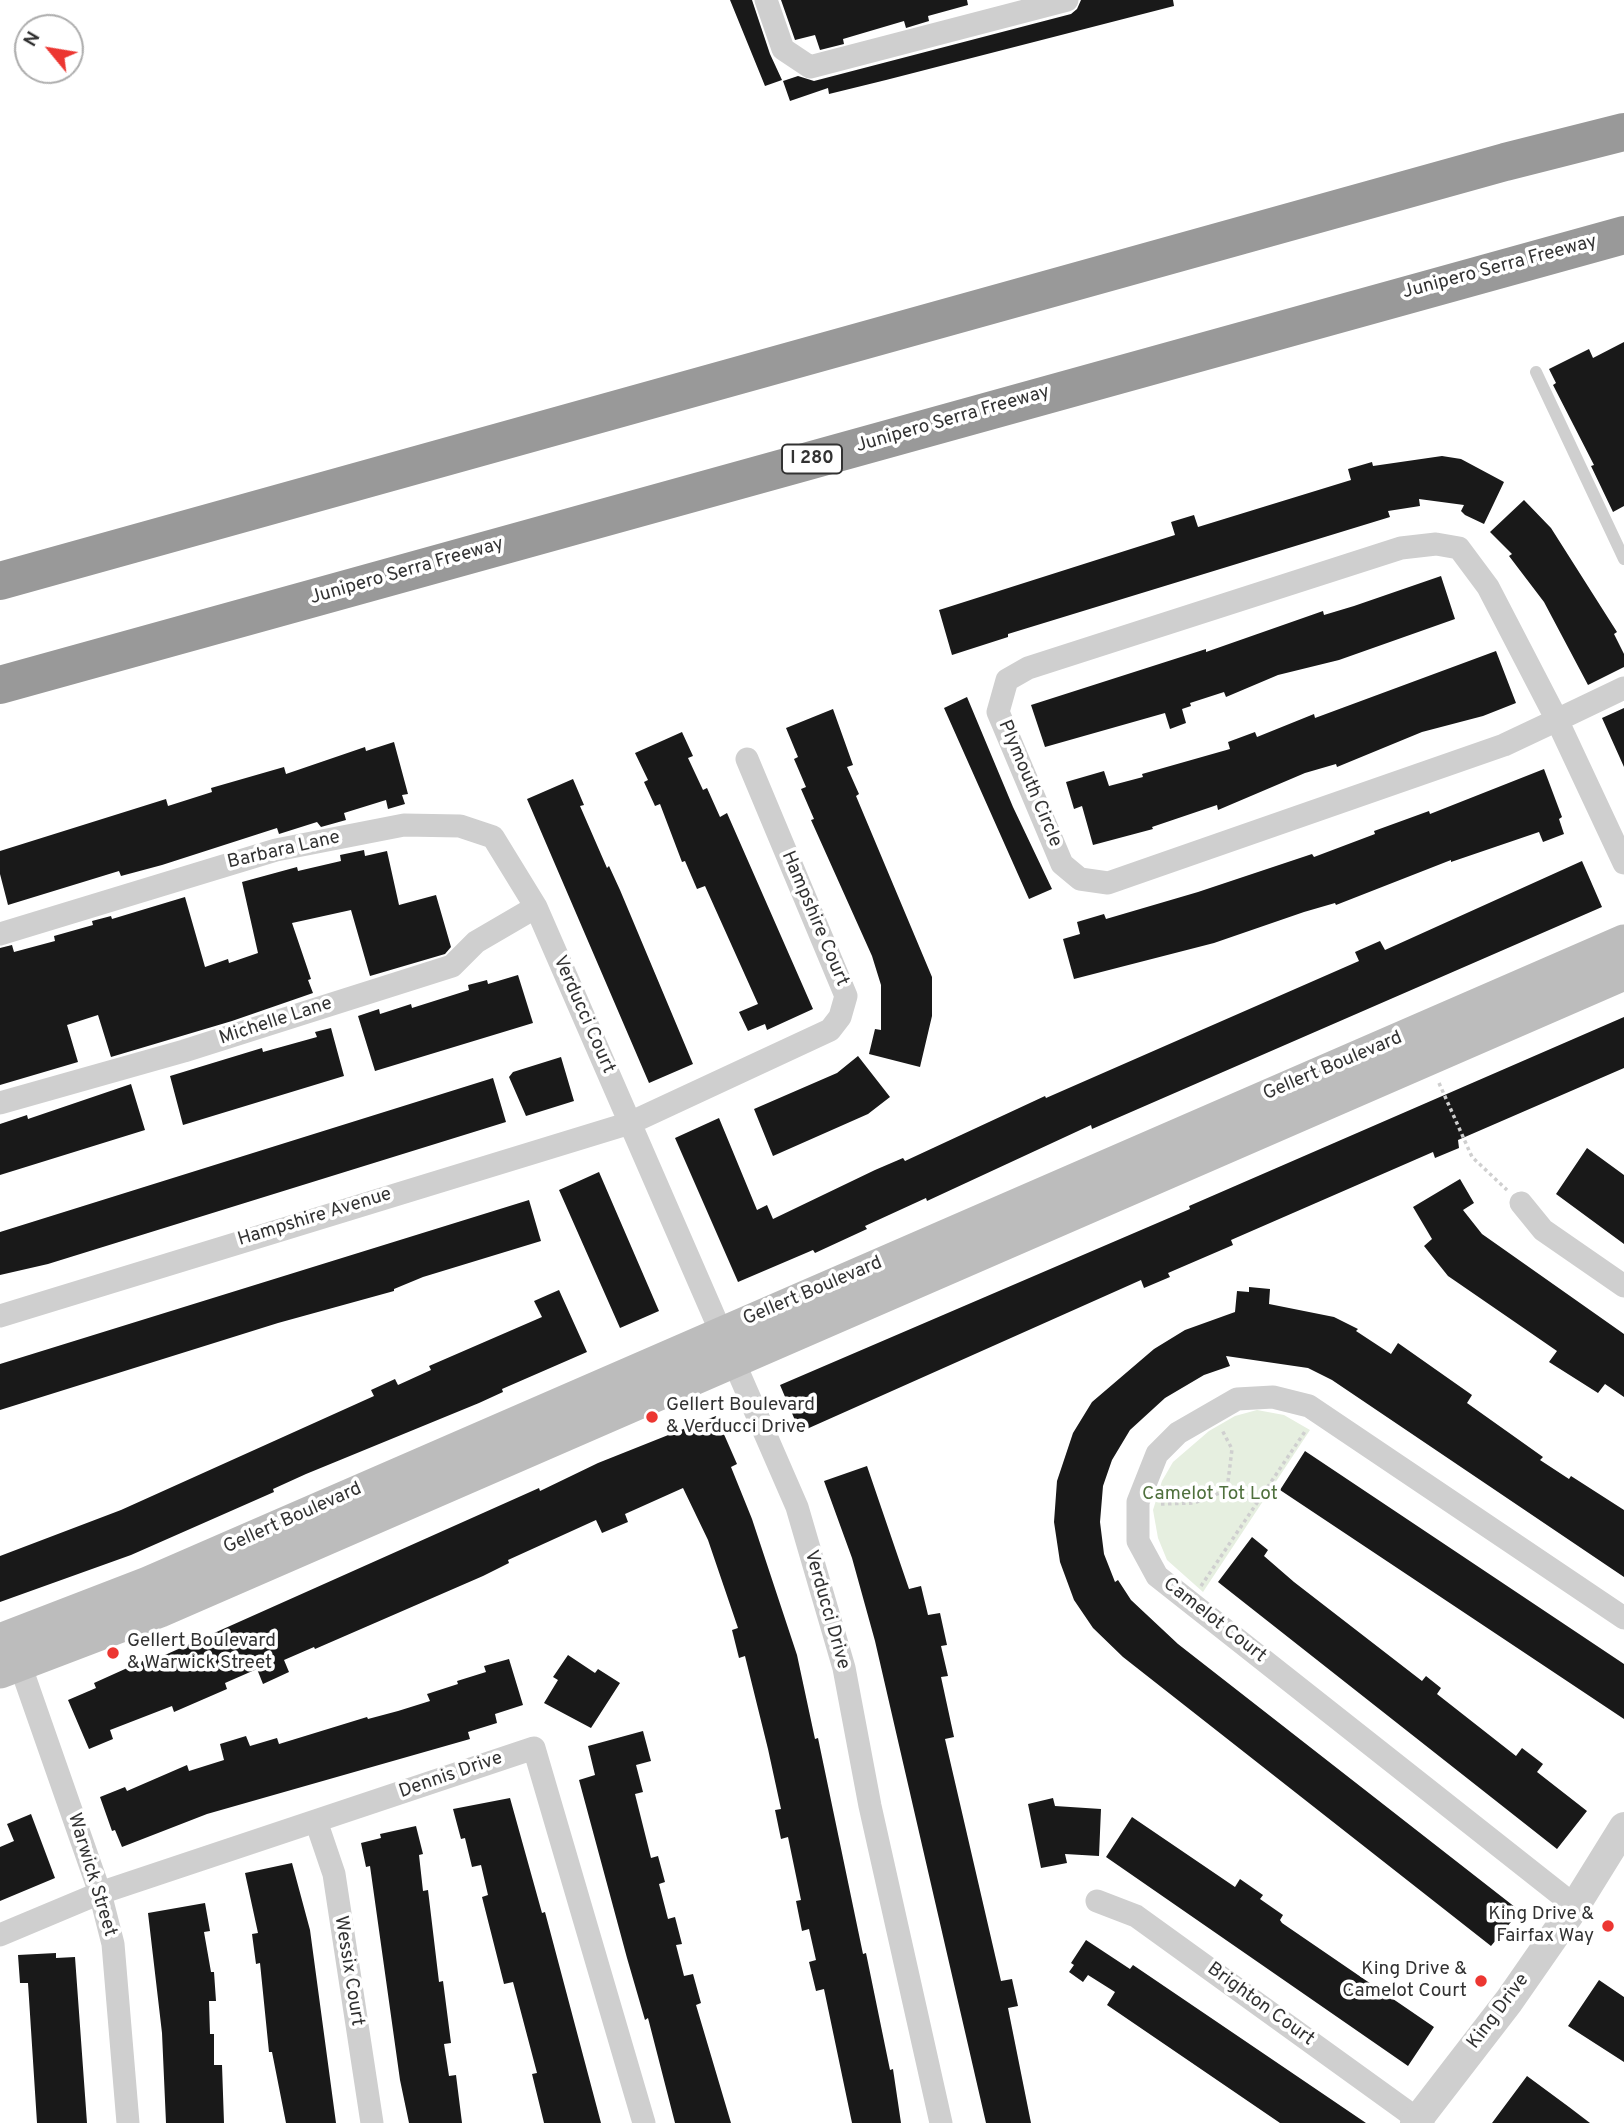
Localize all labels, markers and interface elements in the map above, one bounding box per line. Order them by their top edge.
north arrow [14,14,84,84]
text: N [19,28,46,51]
street label: Junipero Serra Freeway [1400,231,1600,305]
street label: Junipero Serra Freeway [853,381,1053,459]
road number: I 280 [782,444,842,474]
street label: Junipero Serra Freeway [307,533,507,611]
street label: Plymouth Circle [992,717,1066,851]
street label: Barbara Lane [225,827,343,875]
street label: Hampshire Court [775,848,853,990]
street label: Verducci Court [547,953,619,1077]
street label: Michelle Lane [217,993,335,1051]
street label: Gellert Boulevard [1260,1027,1406,1107]
street label: Hampshire Avenue [235,1184,395,1252]
street label: Gellert Boulevard [740,1252,886,1332]
place label: Gellert Boulevard & Verducci Drive [666,1395,815,1439]
marker: Gellert Boulevard & Verducci Drive [644,1409,660,1425]
street label: Gellert Boulevard [220,1478,366,1560]
park label: Camelot Tot Lot [1142,1484,1278,1506]
street label: Verducci Drive [798,1548,854,1672]
street label: Camelot Court [1158,1574,1270,1668]
place label: Gellert Boulevard & Warwick Street [127,1631,276,1675]
marker: Gellert Boulevard & Warwick Street [105,1645,121,1661]
street label: Dennis Drive [396,1748,506,1804]
street label: Warwick Street [61,1810,121,1940]
place label: King Drive & Fairfax Way [1488,1904,1594,1948]
street label: Wessix Court [328,1914,368,2028]
marker: King Drive & Fairfax Way [1600,1918,1616,1934]
street label: Brighton Court [1202,1958,1318,2052]
place label: King Drive & Camelot Court [1342,1959,1467,2003]
street label: King Drive [1463,1970,1535,2054]
marker: King Drive & Camelot Court [1473,1973,1489,1989]

